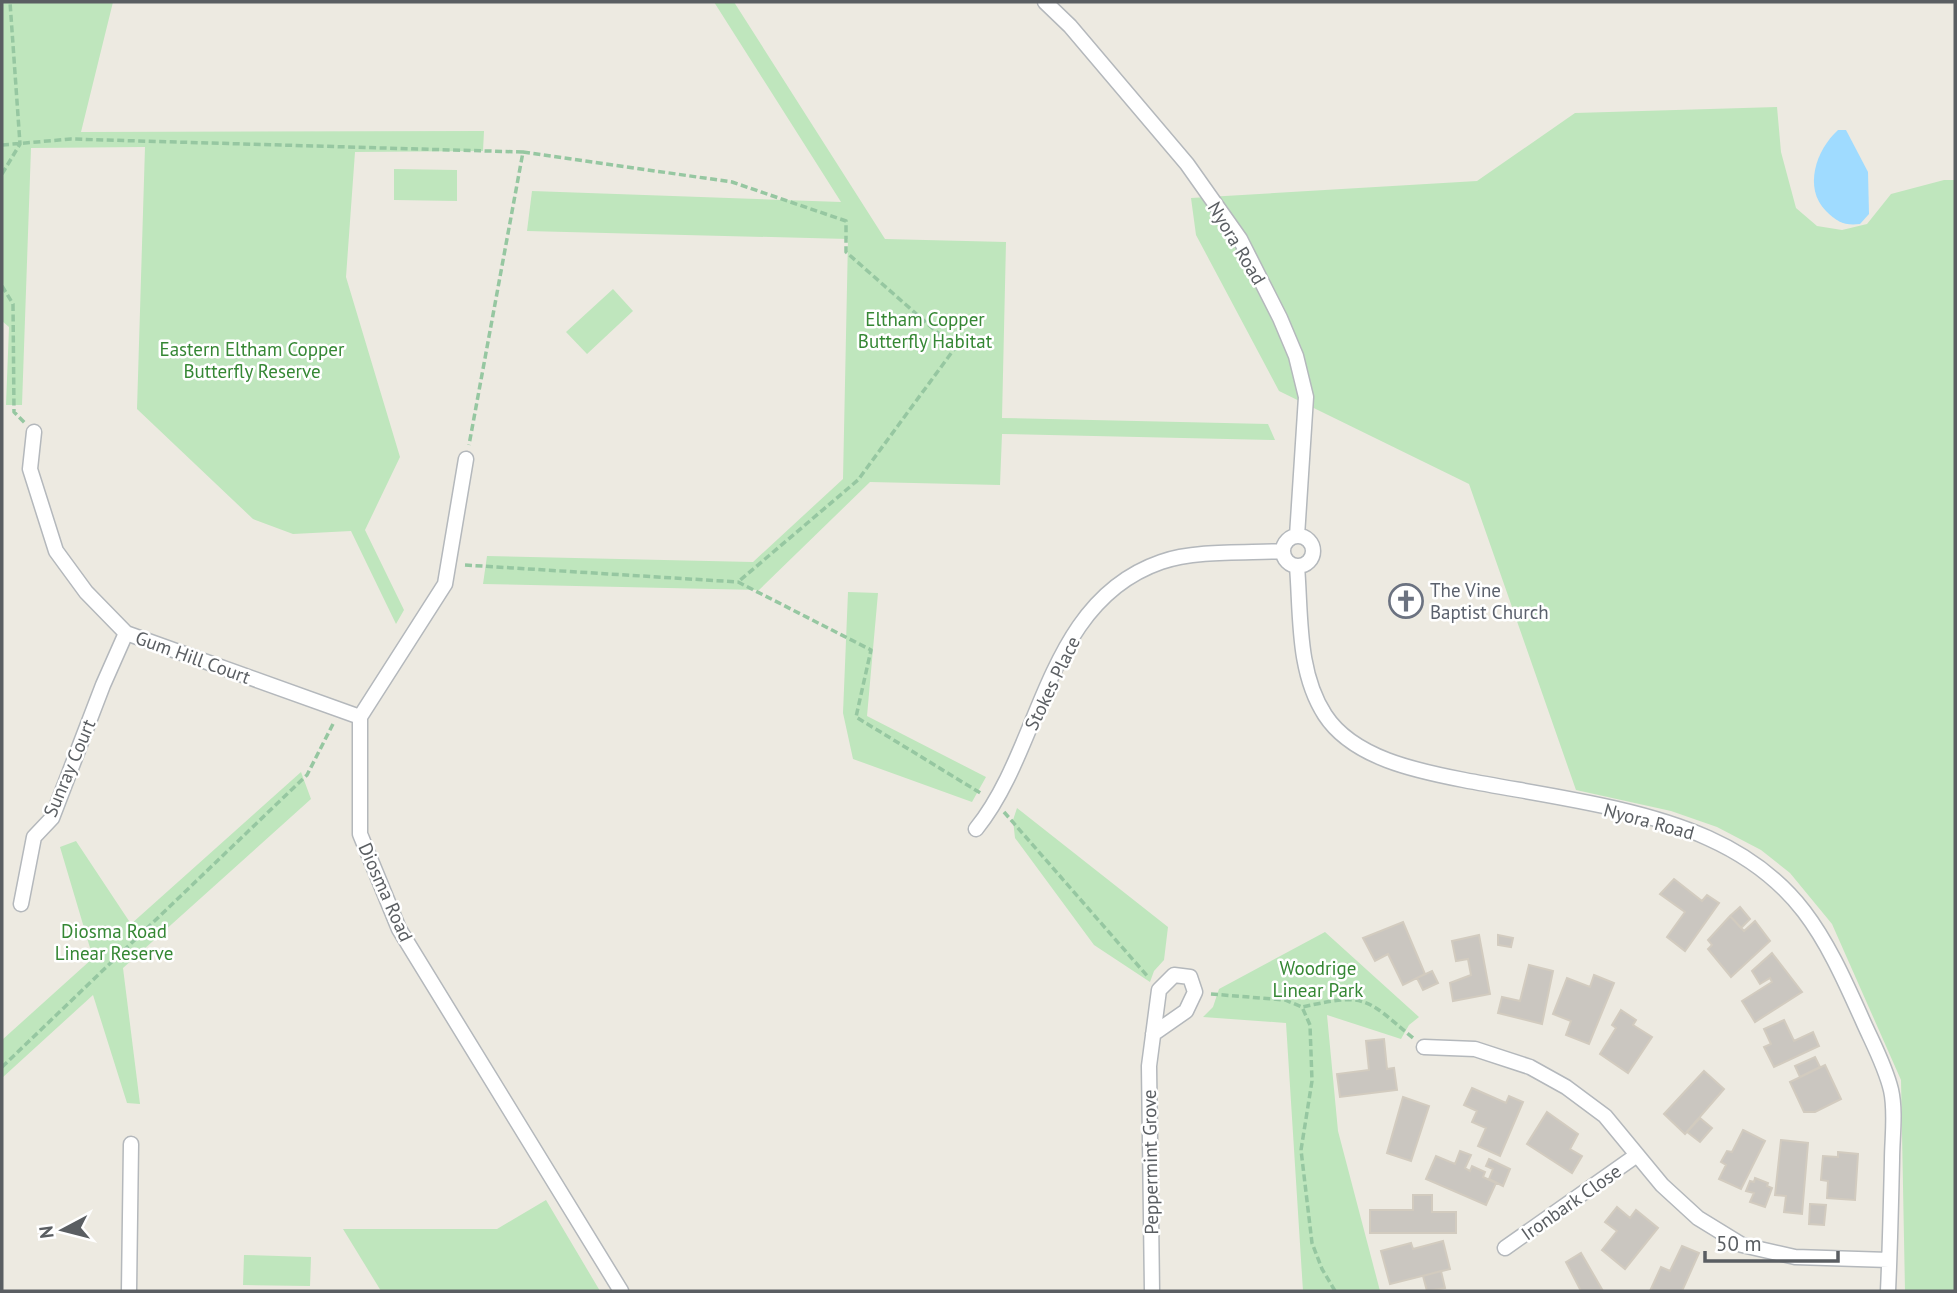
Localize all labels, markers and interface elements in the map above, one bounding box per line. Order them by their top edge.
street label: Nyora Road [1203,197,1271,289]
park label: Eltham Copper Butterfly Habitat [858,307,993,353]
park label: Eastern Eltham Copper Butterfly Reserve [160,337,345,383]
place label: The Vine Baptist Church [1430,578,1549,624]
church icon: The Vine Baptist Church [1387,582,1425,620]
street label: Gum Hill Court [132,625,254,689]
street label: Stokes Place [1019,632,1085,734]
street label: Sunray Court [38,715,101,821]
street label: Nyora Road [1601,797,1697,845]
street label: Diosma Road [354,839,418,945]
park label: Diosma Road Linear Reserve [55,919,173,965]
park label: Woodrige Linear Park [1273,956,1363,1002]
street label: Peppermint Grove [1137,1089,1163,1235]
street label: Ironbark Close [1516,1159,1626,1245]
north arrow [28,1195,98,1265]
scale bar [1705,1220,1838,1264]
text: N [33,1224,59,1240]
text: 50 m [1716,1230,1762,1257]

